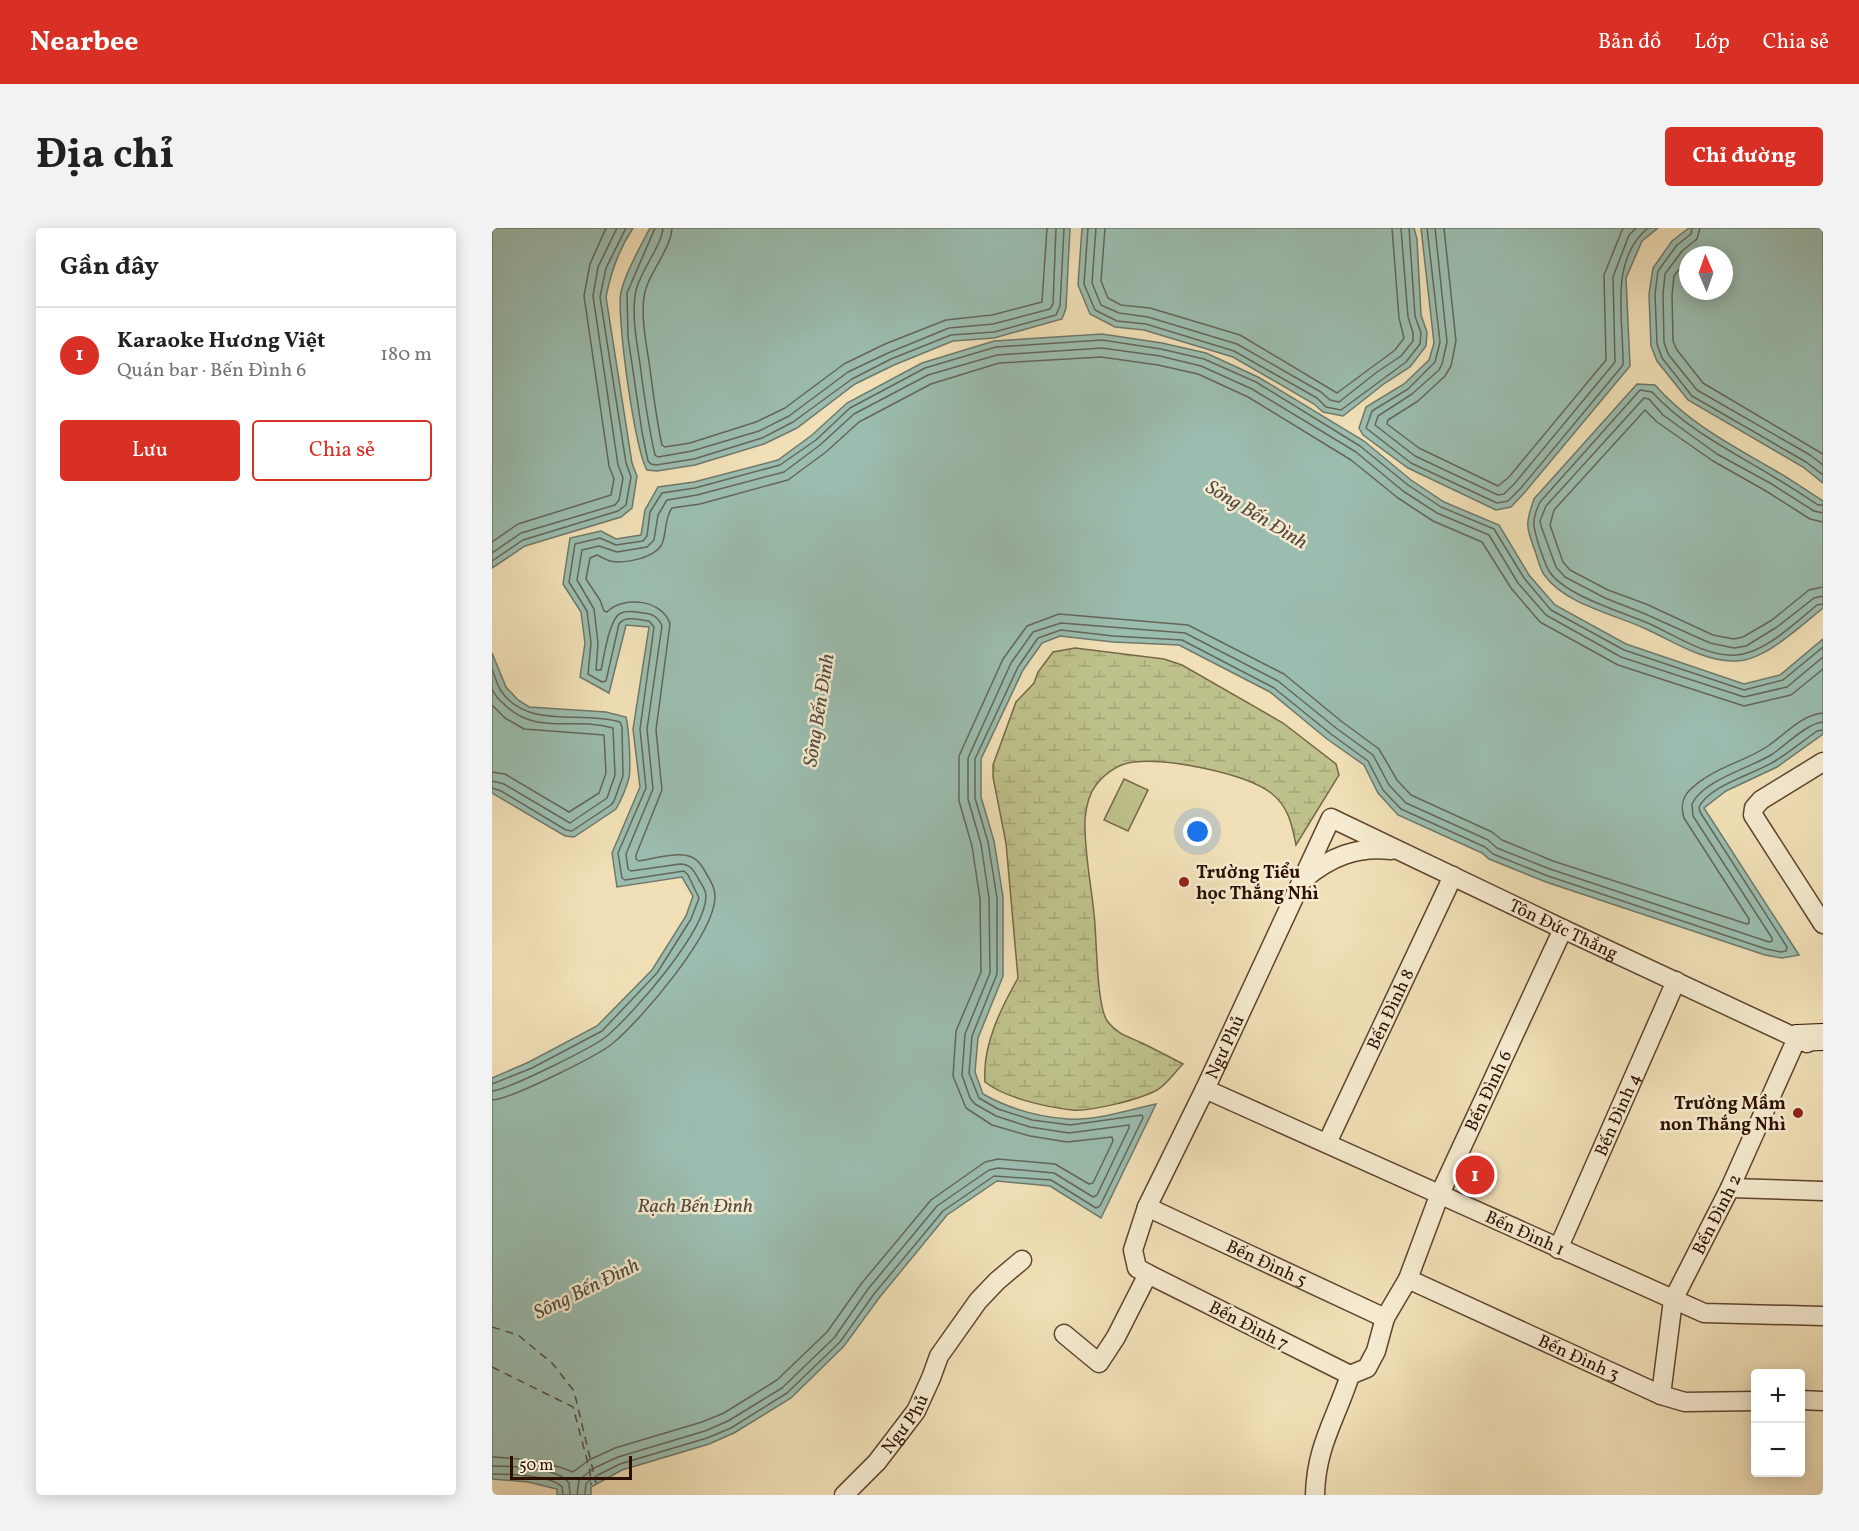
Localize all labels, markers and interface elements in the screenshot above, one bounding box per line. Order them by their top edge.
text: Nearbee [30,23,139,62]
text: Bản đồ [1598,28,1661,57]
text: Lớp [1694,28,1730,57]
text: Chia sẻ [1763,28,1829,57]
text: Địa chỉ [36,127,174,186]
button: Chỉ đường [1665,127,1823,186]
north arrow [1679,246,1733,300]
text: Gần đây [60,249,159,285]
text: Karaoke Hương Việt [117,326,325,357]
text: 1 [75,341,84,369]
text: 180 m [380,341,432,369]
text: Quán bar · Bến Đình 6 [117,357,306,385]
button: Lưu [60,420,240,481]
button: Chia sẻ [252,420,432,481]
water label: Sông Bến Đình [1200,474,1312,557]
water label: Sông Bến Đình [797,652,843,769]
your location [1183,817,1212,846]
place label: Trường Tiểu học Thắng Nhì [1196,861,1319,907]
marker: Trường Tiểu học Thắng Nhì [1177,875,1191,889]
street label: Tôn Đức Thắng [1504,894,1621,967]
street label: Bến Đình 8 [1362,965,1421,1054]
street label: Ngư Phủ [1200,1011,1252,1084]
street label: Bến Đình 6 [1460,1046,1519,1136]
street label: Bến Đình 4 [1589,1070,1648,1161]
place label: Trường Mầm non Thắng Nhì [1660,1092,1786,1138]
marker: Trường Mầm non Thắng Nhì [1791,1106,1805,1120]
pin: 1 [1456,1152,1494,1198]
street label: Bến Đình 2 [1687,1170,1749,1260]
water label: Rạch Bến Đình [637,1193,753,1221]
street label: Bến Đình 1 [1481,1205,1568,1263]
street label: Bến Đình 5 [1222,1235,1310,1294]
water label: Sông Bến Đình [529,1252,644,1327]
street label: Bến Đình 7 [1204,1296,1293,1357]
street label: Bến Đình 3 [1534,1329,1623,1388]
map controls [1751,1369,1805,1477]
button: + [1751,1369,1805,1423]
street label: Ngư Phủ [876,1391,936,1460]
button: − [1751,1423,1805,1477]
scale bar [510,1453,632,1480]
text: 50 m [519,1455,553,1477]

